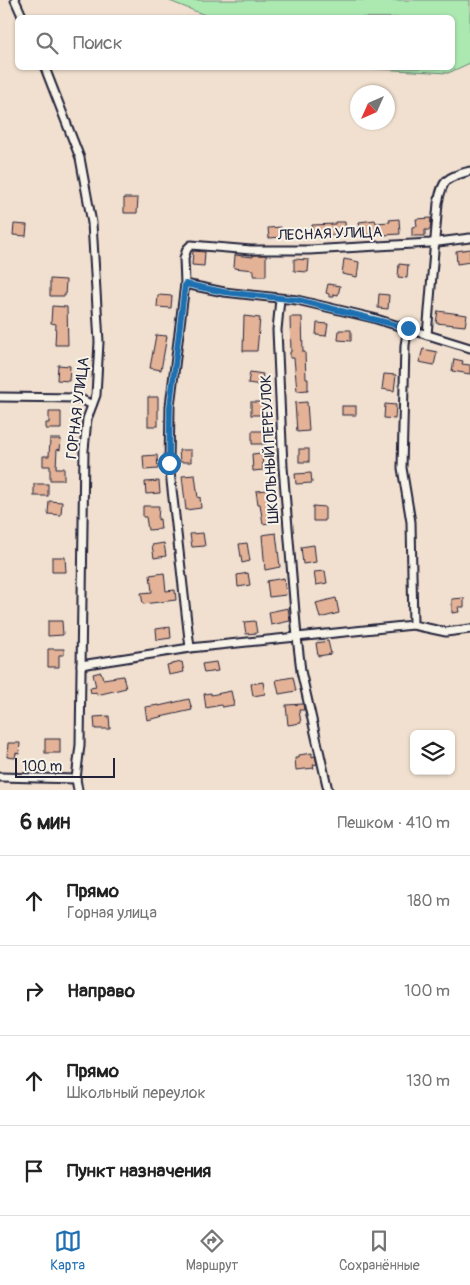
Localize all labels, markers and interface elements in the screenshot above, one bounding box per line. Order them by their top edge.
search box [15,15,455,70]
icon: search [33,29,61,57]
text: Поиск [73,31,123,55]
north arrow [350,85,395,130]
street label: ЛЕСНАЯ УЛИЦА [276,223,383,245]
route end [397,317,420,340]
street label: ГОРНАЯ УЛИЦА [62,356,94,460]
street label: ШКОЛЬНЫЙ ПЕРЕУЛОК [257,374,283,524]
route start [158,452,181,475]
map controls [410,730,455,775]
button: layers [410,730,455,775]
scale bar [15,755,115,778]
text: 100 m [22,758,62,775]
text: 6 мин [20,809,70,836]
text: Пешком · 410 m [338,813,450,833]
text: Прямо [67,879,119,903]
icon: ahead [20,887,48,915]
text: 180 m [407,891,450,911]
text: Горная улица [67,903,157,923]
icon: right [20,977,48,1005]
text: Направо [67,979,135,1003]
text: 100 m [404,981,450,1001]
text: Прямо [67,1059,119,1083]
icon: ahead [20,1067,48,1095]
text: 130 m [406,1071,450,1091]
text: Школьный переулок [67,1083,206,1103]
icon: arrive [20,1157,48,1185]
text: Пункт назначения [67,1159,211,1183]
tab: Карта [50,1227,85,1274]
tab: Маршрут [186,1227,238,1274]
tab: Сохранённые [339,1227,420,1274]

